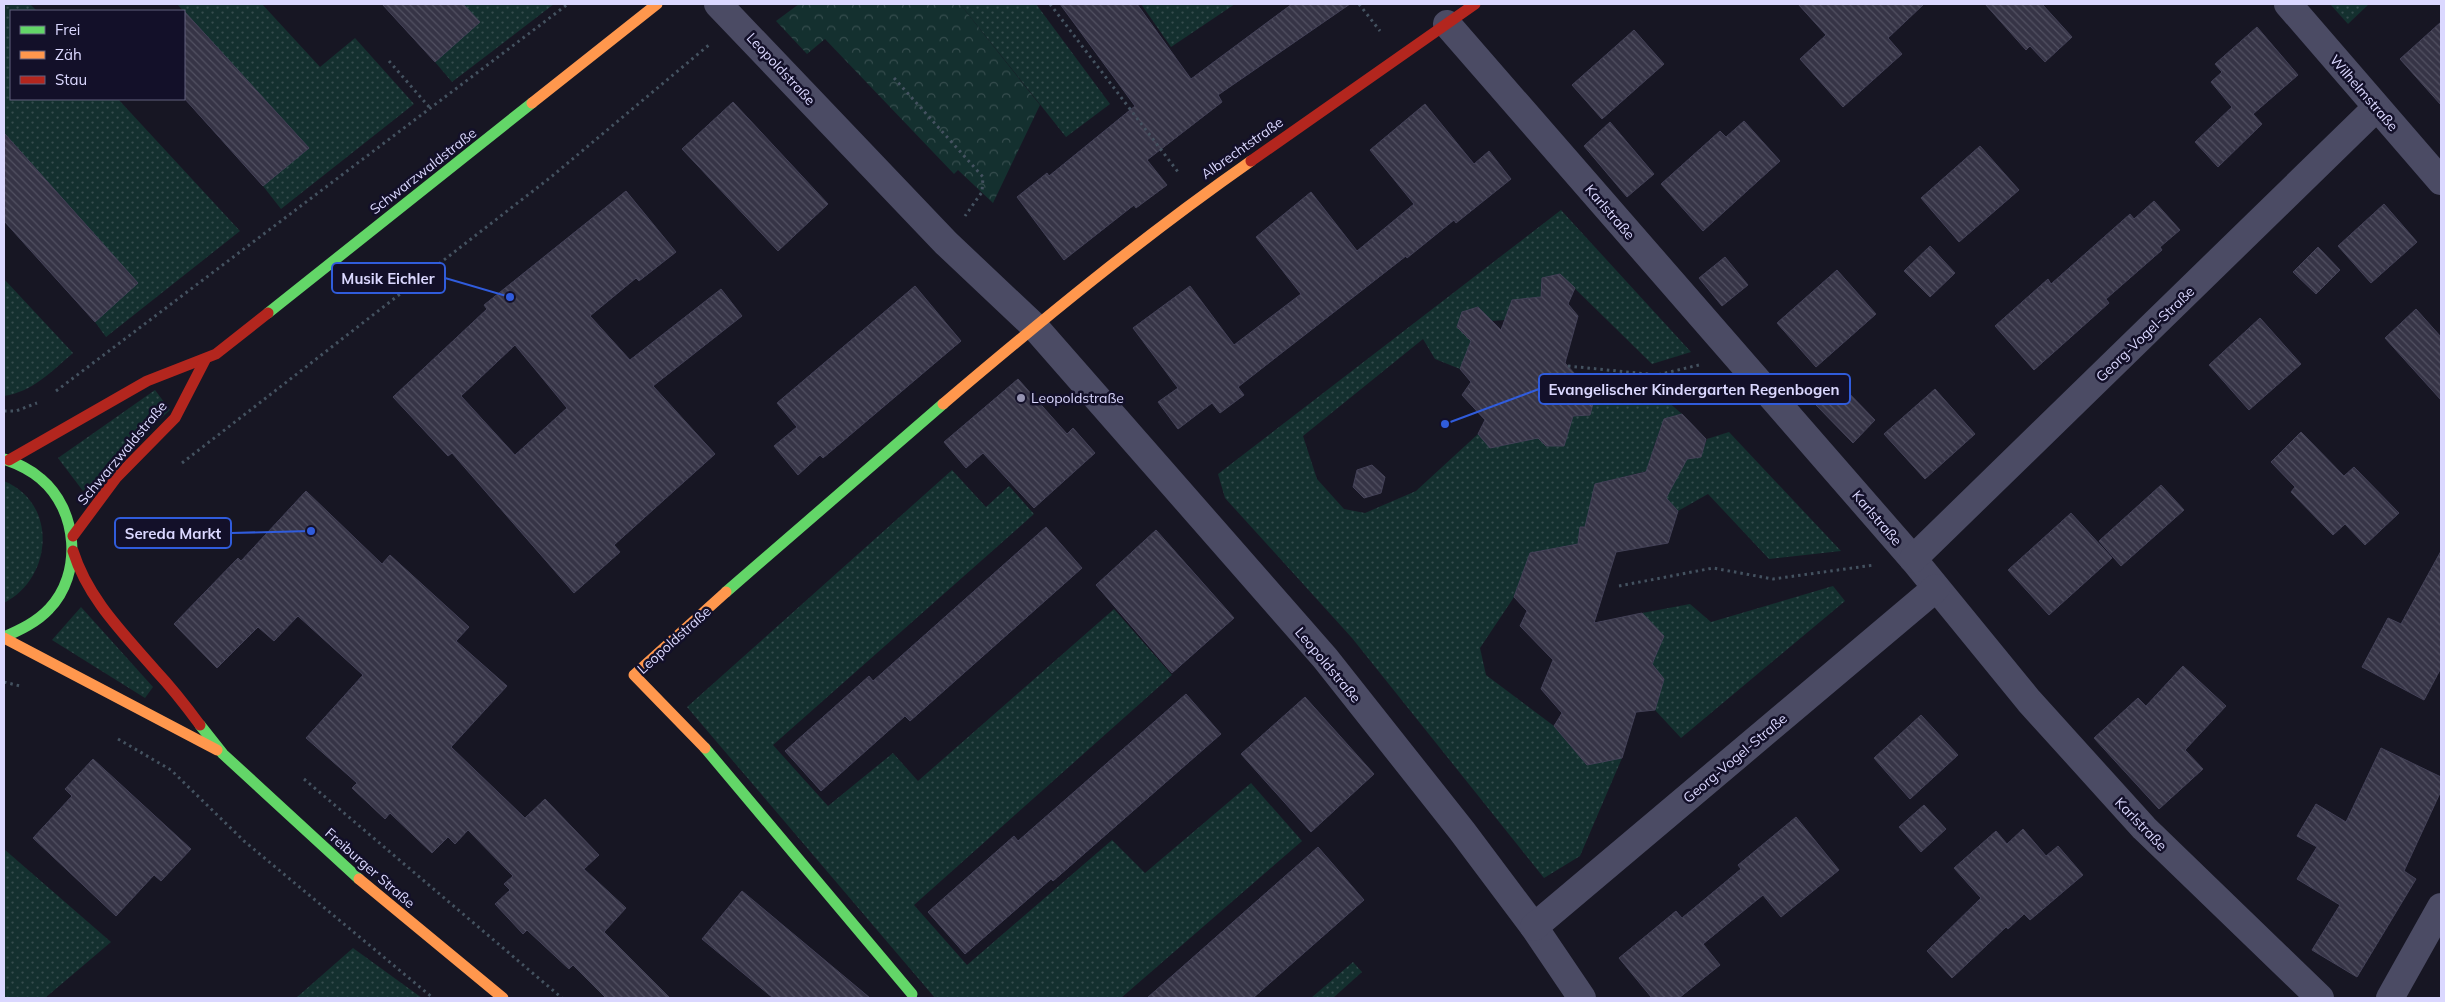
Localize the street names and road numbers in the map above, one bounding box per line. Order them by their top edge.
street label: Leopoldstraße [743,29,819,109]
street label: Wilhelmstraße [2326,51,2402,135]
street label: Albrechtstraße [1197,113,1287,183]
street label: Schwarzwaldstraße [366,124,480,218]
street label: Karlstraße [1581,181,1639,243]
street label: Georg-Vogel-Straße [2092,282,2198,386]
street label: Schwarzwaldstraße [73,397,171,509]
street label: Karlstraße [1848,487,1906,549]
street label: Leopoldstraße [633,602,715,678]
street label: Leopoldstraße [1291,624,1365,706]
street label: Georg-Vogel-Straße [1679,709,1791,807]
street label: Karlstraße [2111,794,2171,854]
street label: Freiburger Straße [321,824,419,912]

